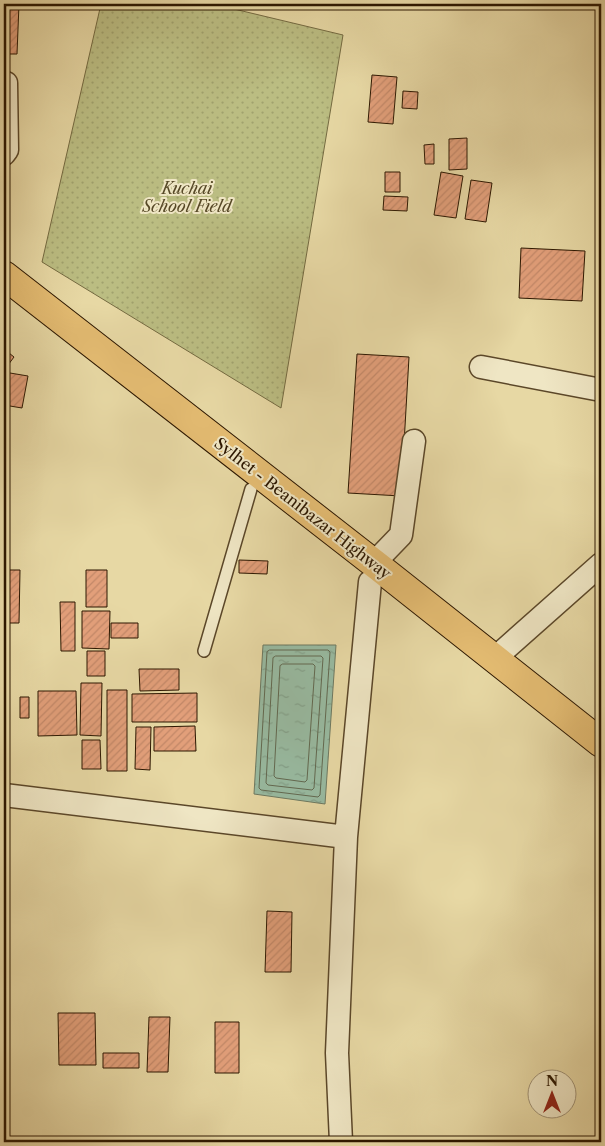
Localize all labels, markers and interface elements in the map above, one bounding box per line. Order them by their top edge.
park label: Kuchai School Field [141,178,233,216]
street label: Sylhet - Beanibazar Highway [211,433,396,584]
north arrow [528,1068,578,1118]
text: N [546,1072,558,1090]

